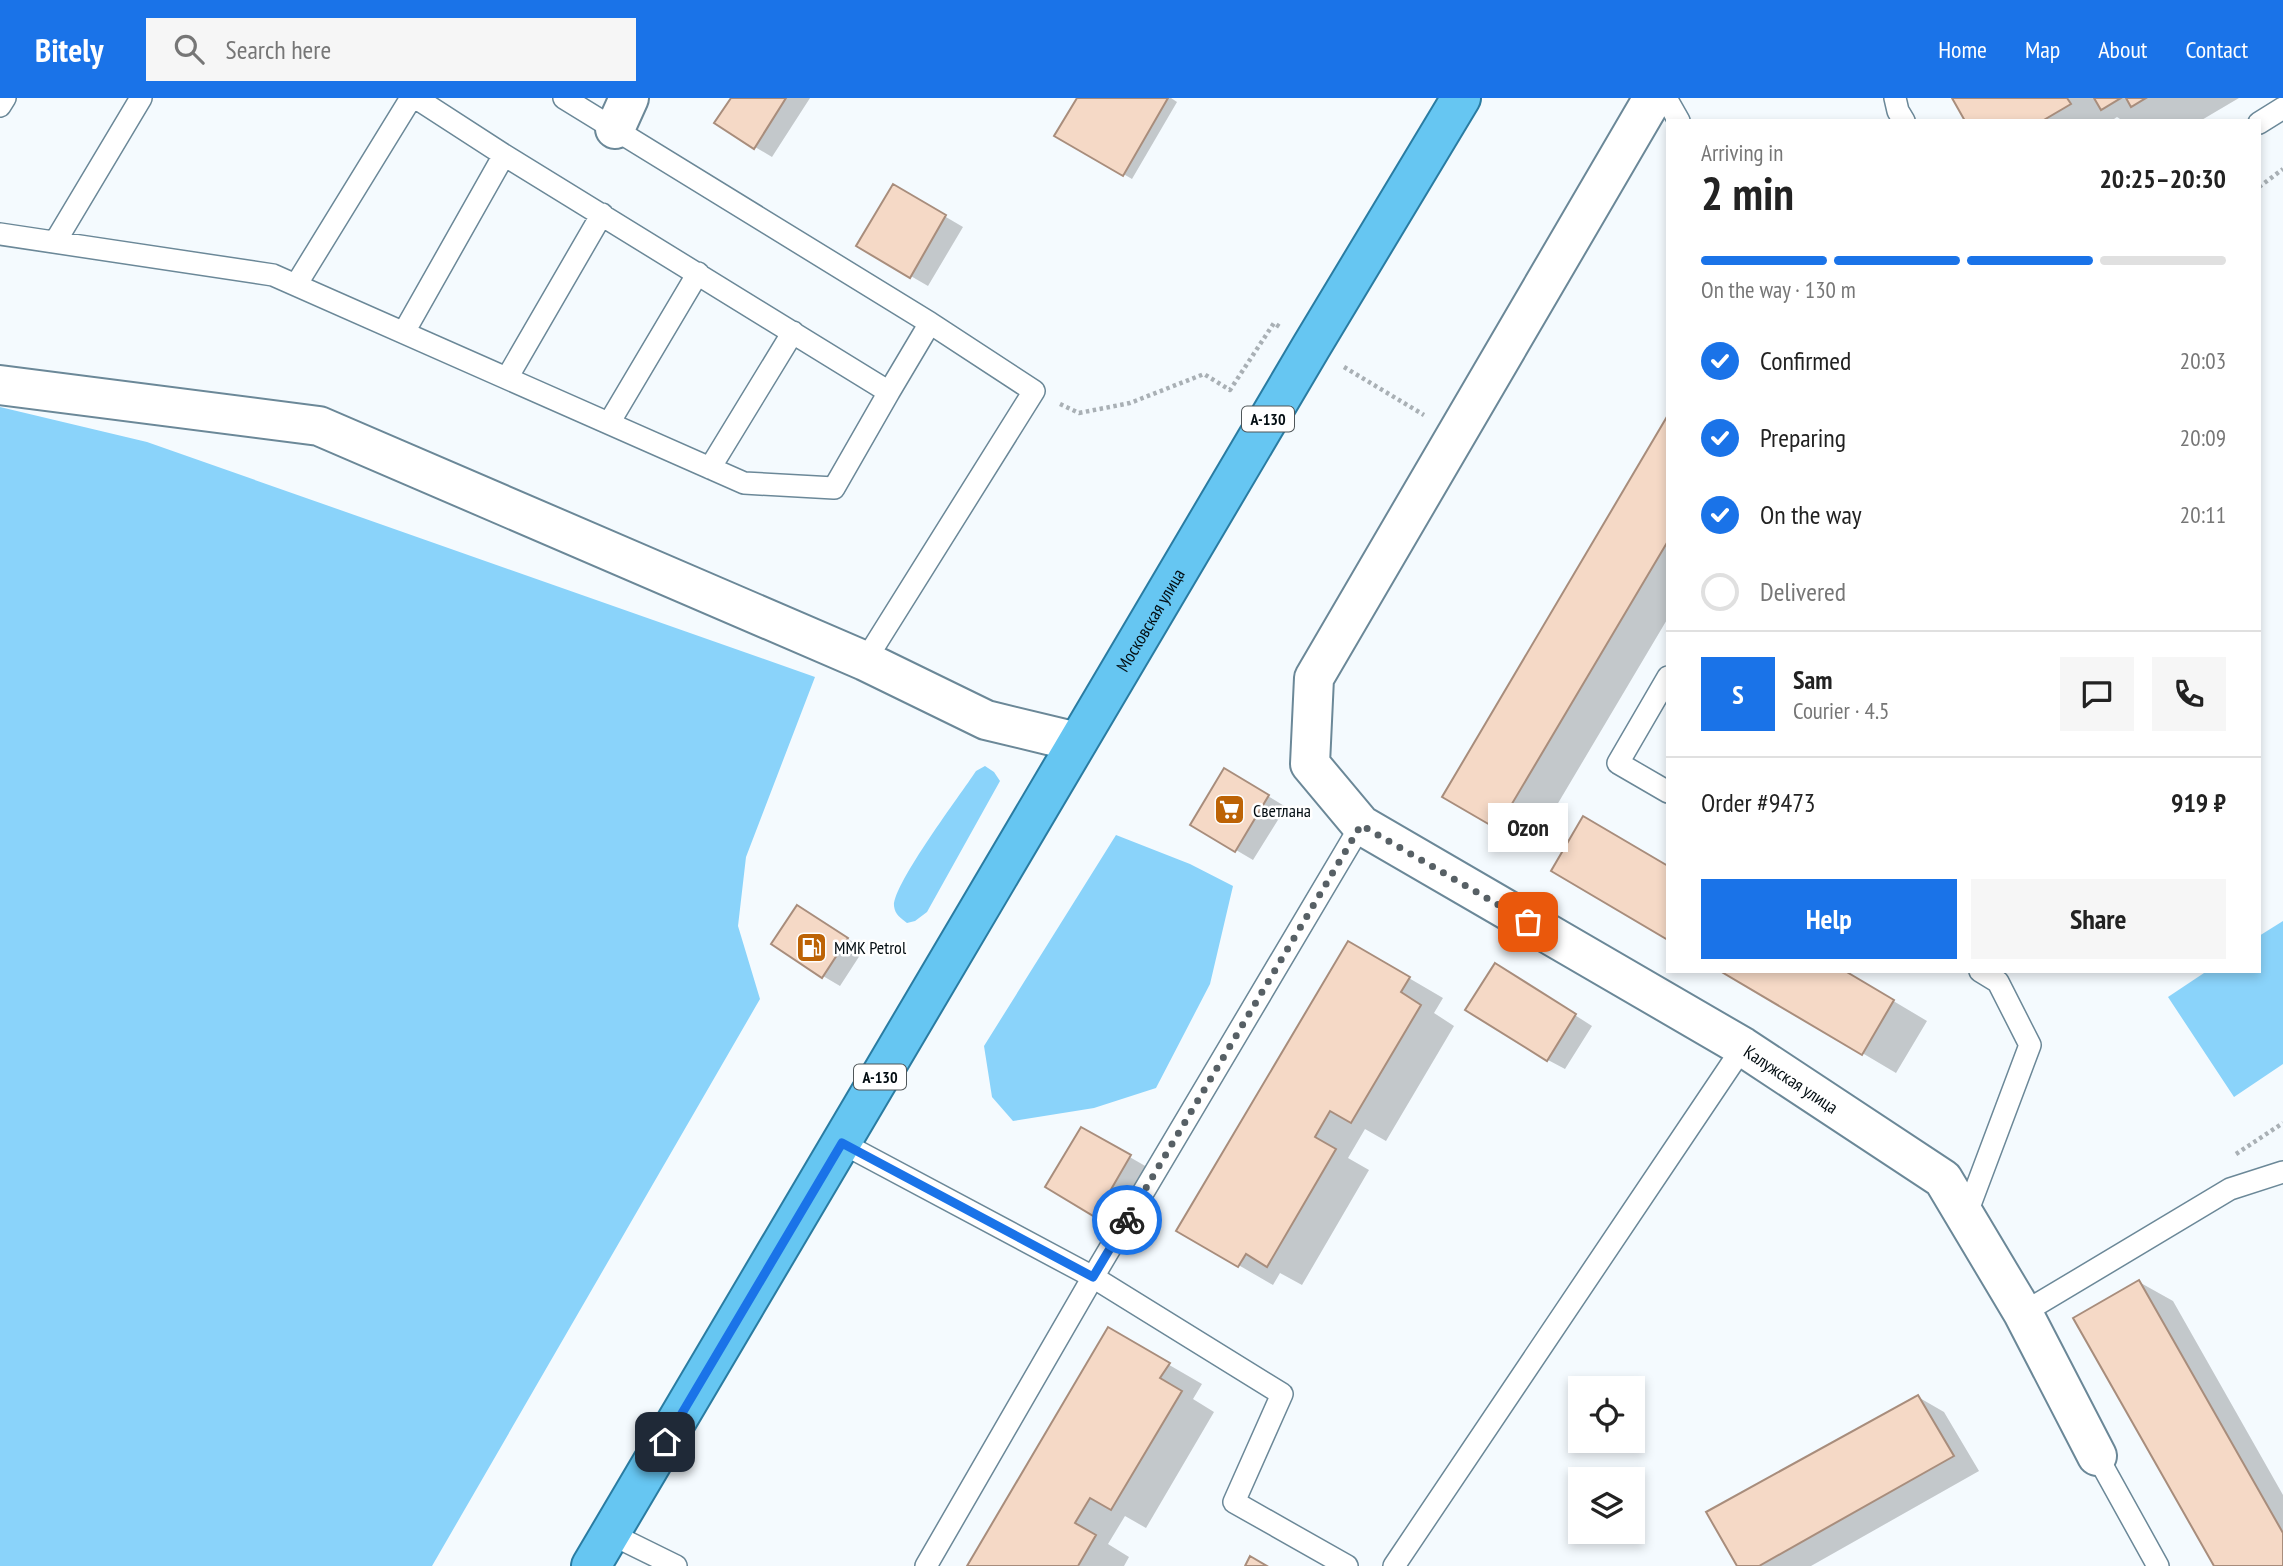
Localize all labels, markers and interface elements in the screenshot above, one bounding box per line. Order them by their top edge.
search box [146,18,636,81]
text: Bitely [35,28,104,71]
icon: search [170,30,208,68]
text: Search here [226,33,331,66]
text: Home [1938,34,1987,65]
text: Map [2025,34,2060,65]
text: About [2098,34,2147,65]
text: Contact [2185,34,2248,65]
text: Arriving in [1701,138,1783,167]
text: 20:25–20:30 [2099,162,2226,195]
text: 2 min [1701,163,1794,223]
text: On the way · 130 m [1701,275,1856,304]
icon: check [1701,342,1739,380]
text: Confirmed [1760,344,1851,377]
text: 20:03 [2180,346,2226,375]
road number: А-130 [1242,406,1294,432]
icon: check [1701,419,1739,457]
text: Preparing [1760,421,1846,454]
text: 20:09 [2180,423,2226,452]
icon: check [1701,496,1739,534]
text: On the way [1760,498,1862,531]
text: 20:11 [2180,500,2226,529]
street label: Московская улица [1111,564,1189,675]
text: Delivered [1760,575,1846,608]
button: chat [2060,657,2134,731]
button: phone [2152,657,2226,731]
text: Sam [1793,663,1832,696]
text: S [1732,678,1744,711]
text: Courier · 4.5 [1793,696,1889,725]
text: Order #9473 [1701,786,1816,819]
text: 919 ₽ [2171,786,2226,819]
supermarket icon: Светлана [1213,793,1247,827]
place label: Светлана [1253,799,1311,822]
callout: Ozon [1488,803,1568,852]
text: Ozon [1507,813,1549,842]
button: Help [1701,879,1957,959]
button: Share [1971,879,2226,959]
pin [1498,892,1558,952]
icon: bag [1509,903,1547,941]
fuel station icon: MMK Petrol [794,930,828,964]
place label: MMK Petrol [834,936,907,959]
street label: Калужская улица [1740,1039,1843,1118]
road number: А-130 [854,1065,906,1090]
courier [1092,1185,1162,1255]
icon: bike [1108,1201,1146,1239]
map controls [1568,1376,1645,1544]
button: locate [1568,1376,1645,1453]
pin [635,1412,695,1472]
icon: home [646,1423,684,1461]
button: layers [1568,1467,1645,1544]

